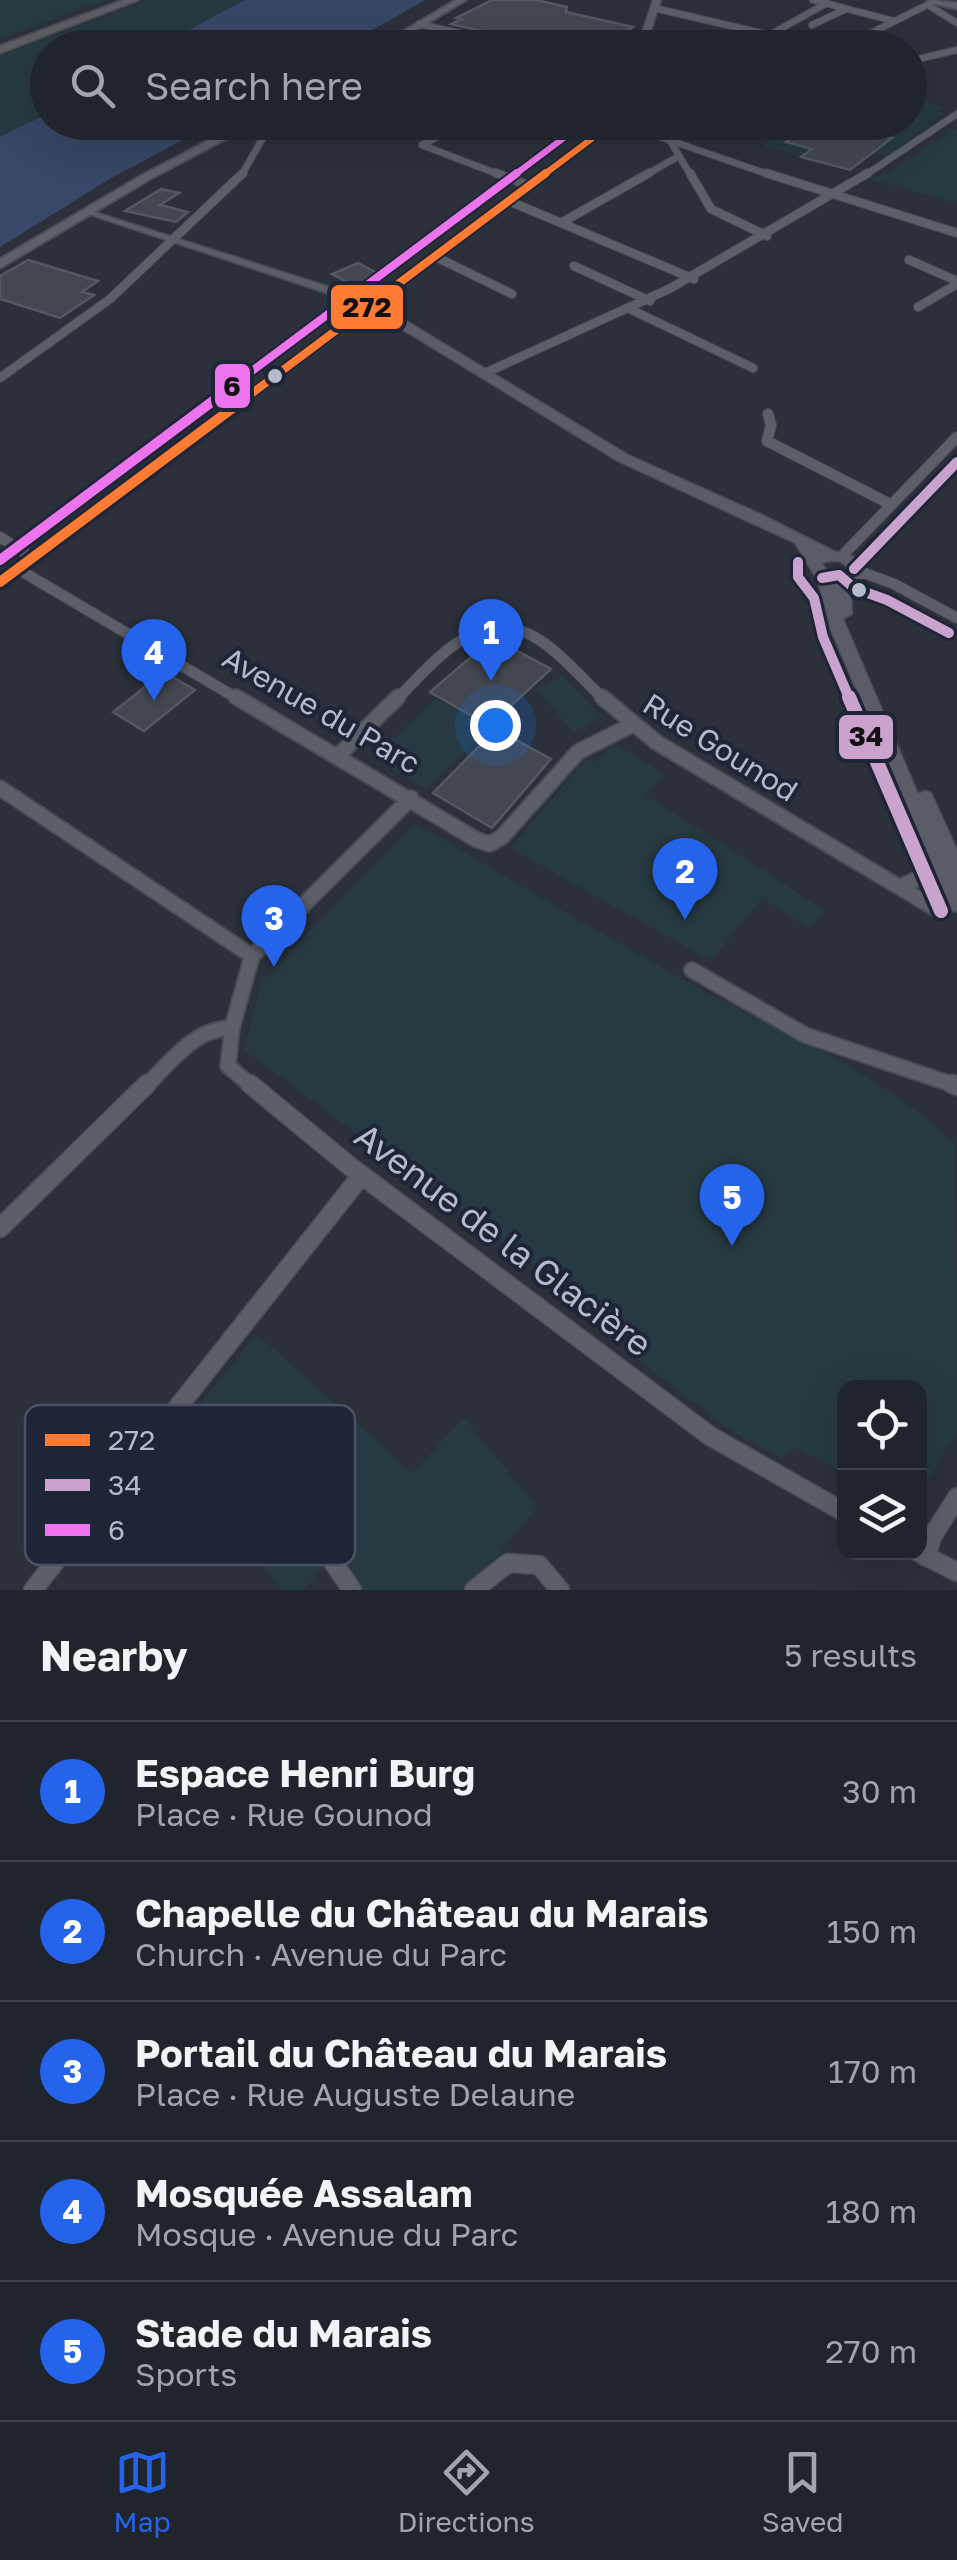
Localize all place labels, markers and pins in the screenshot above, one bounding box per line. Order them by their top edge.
unlabelled marker [265,366,285,386]
unlabelled marker [849,580,869,600]
pin: 1 [458,598,524,681]
pin: 4 [122,618,186,701]
pin: 2 [652,838,718,920]
pin: 3 [242,884,306,967]
pin: 5 [700,1164,764,1246]

